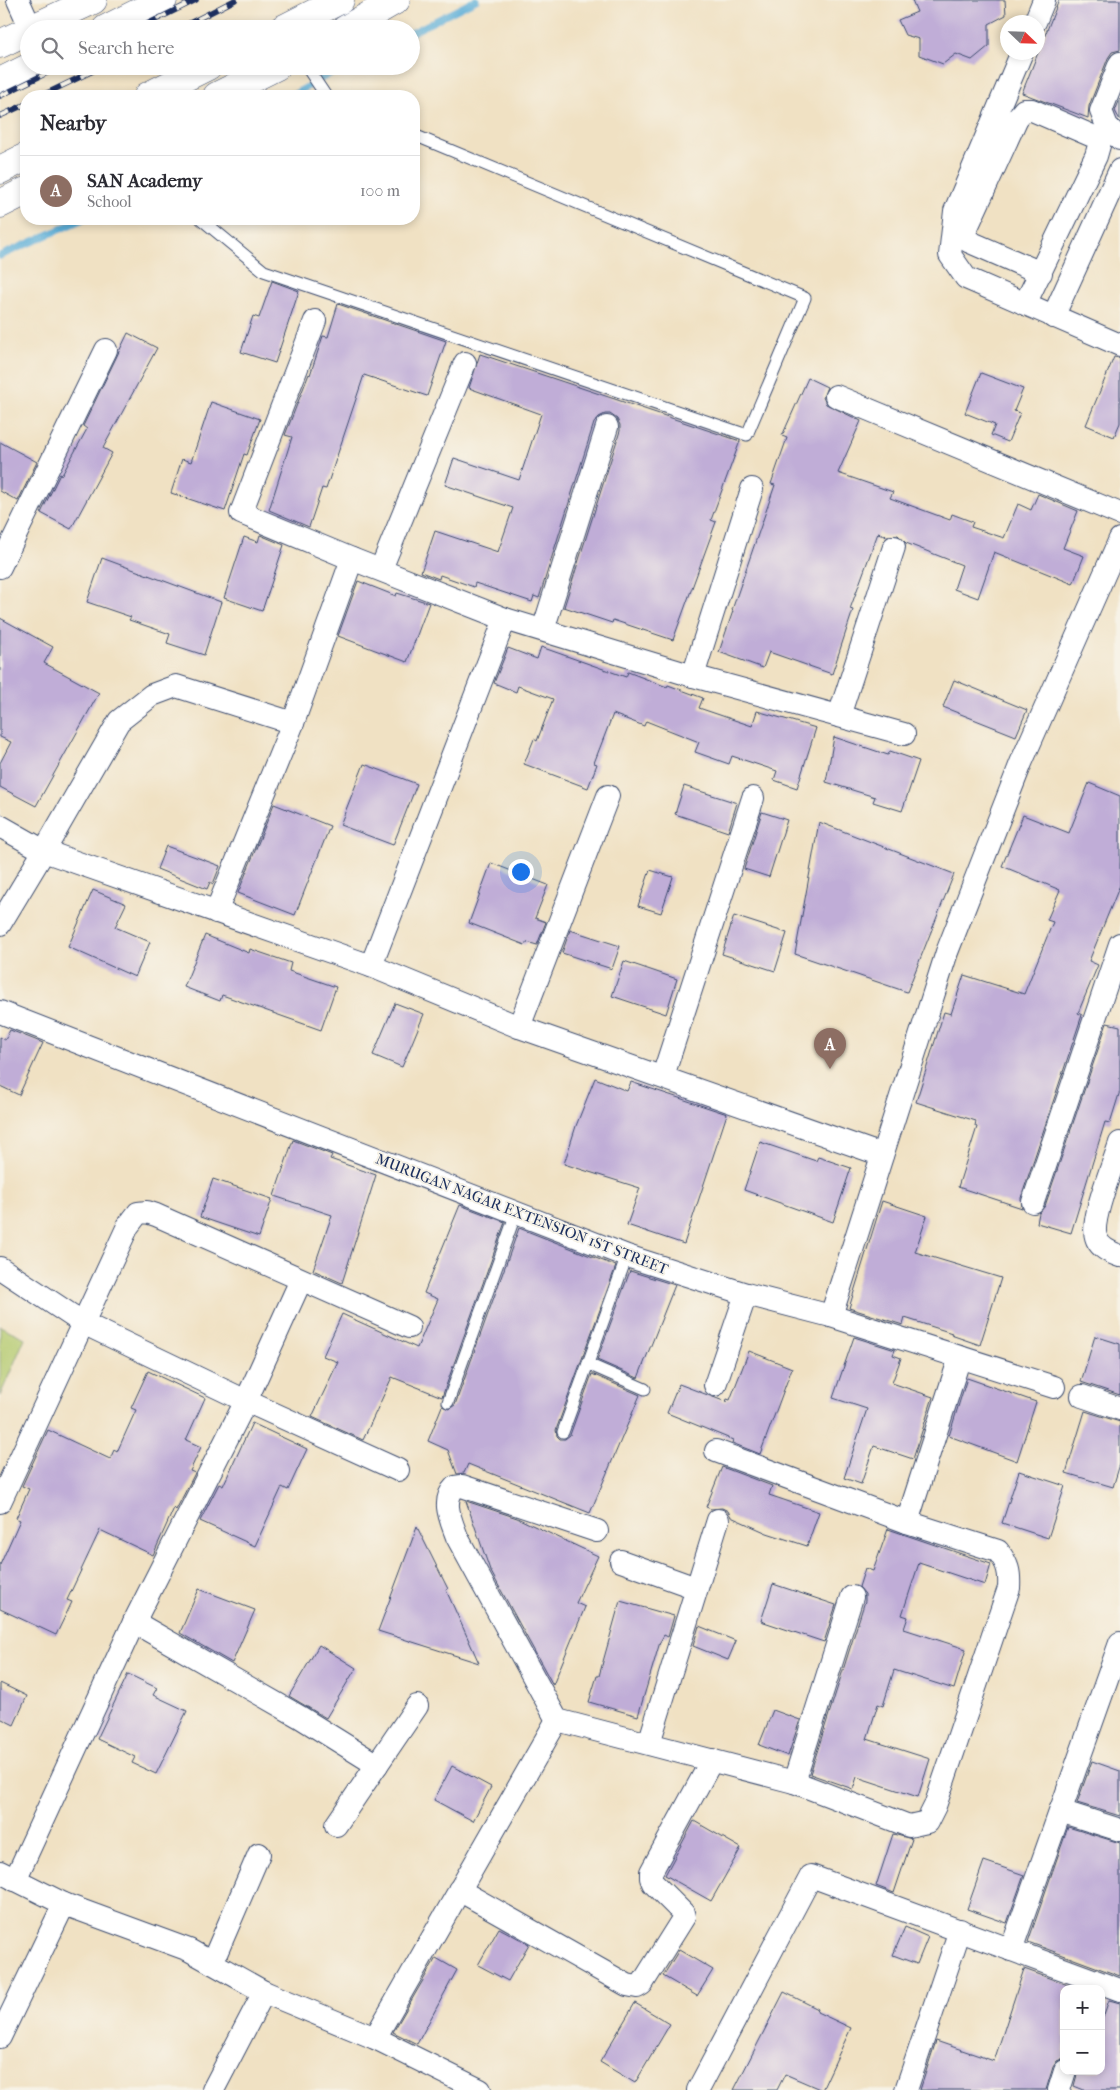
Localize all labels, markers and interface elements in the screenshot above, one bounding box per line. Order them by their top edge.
north arrow [1000,15,1045,60]
search box [20,20,420,75]
icon: search [38,34,66,62]
text: Search here [78,37,174,59]
text: Nearby [40,111,106,135]
text: SAN Academy [87,170,202,192]
text: A [51,181,61,200]
text: 100 m [360,181,400,200]
text: School [87,192,132,211]
your location [508,859,534,885]
pin: A [814,1028,846,1069]
street label: MURUGAN NAGAR EXTENSION 1ST STREET [373,1150,672,1279]
map controls [1060,1985,1105,2075]
button: + [1060,1985,1105,2030]
button: − [1060,2030,1105,2075]

